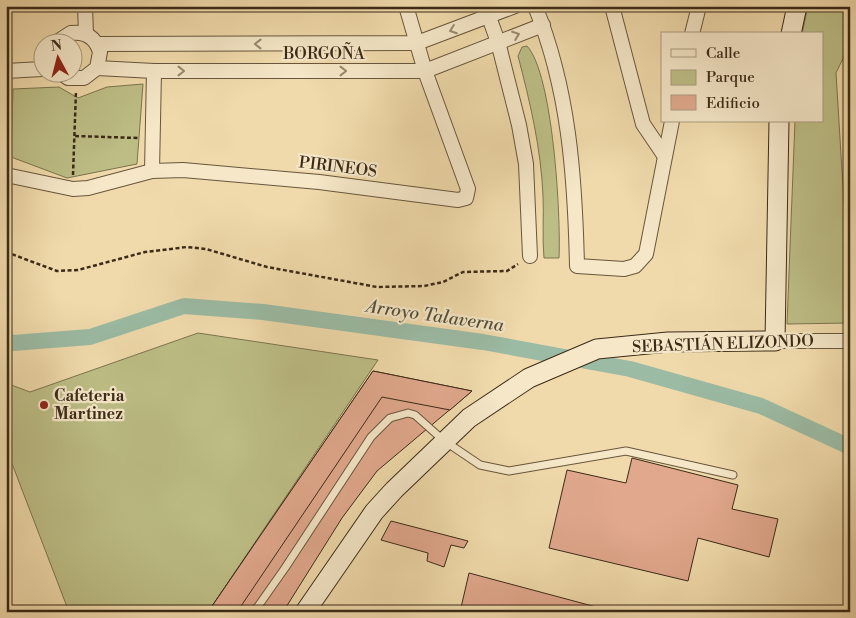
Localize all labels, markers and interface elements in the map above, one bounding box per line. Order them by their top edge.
one-way arrow [449,24,458,34]
one-way arrow [512,31,520,41]
north arrow [32,32,82,82]
legend [661,32,824,122]
text: N [50,36,63,56]
one-way arrow [254,39,262,49]
street label: BORGOÑA [282,41,366,64]
text: Calle [706,44,740,63]
one-way arrow [177,66,185,76]
one-way arrow [340,66,347,76]
text: Parque [706,68,755,87]
text: Edificio [706,94,760,113]
street label: PIRINEOS [298,152,378,182]
water label: Arroyo Talaverna [363,295,506,337]
street label: SEBASTIÁN ELIZONDO [632,329,814,357]
place label: Cafeteria Martinez [54,386,125,424]
marker: Cafeteria Martinez [38,399,50,411]

